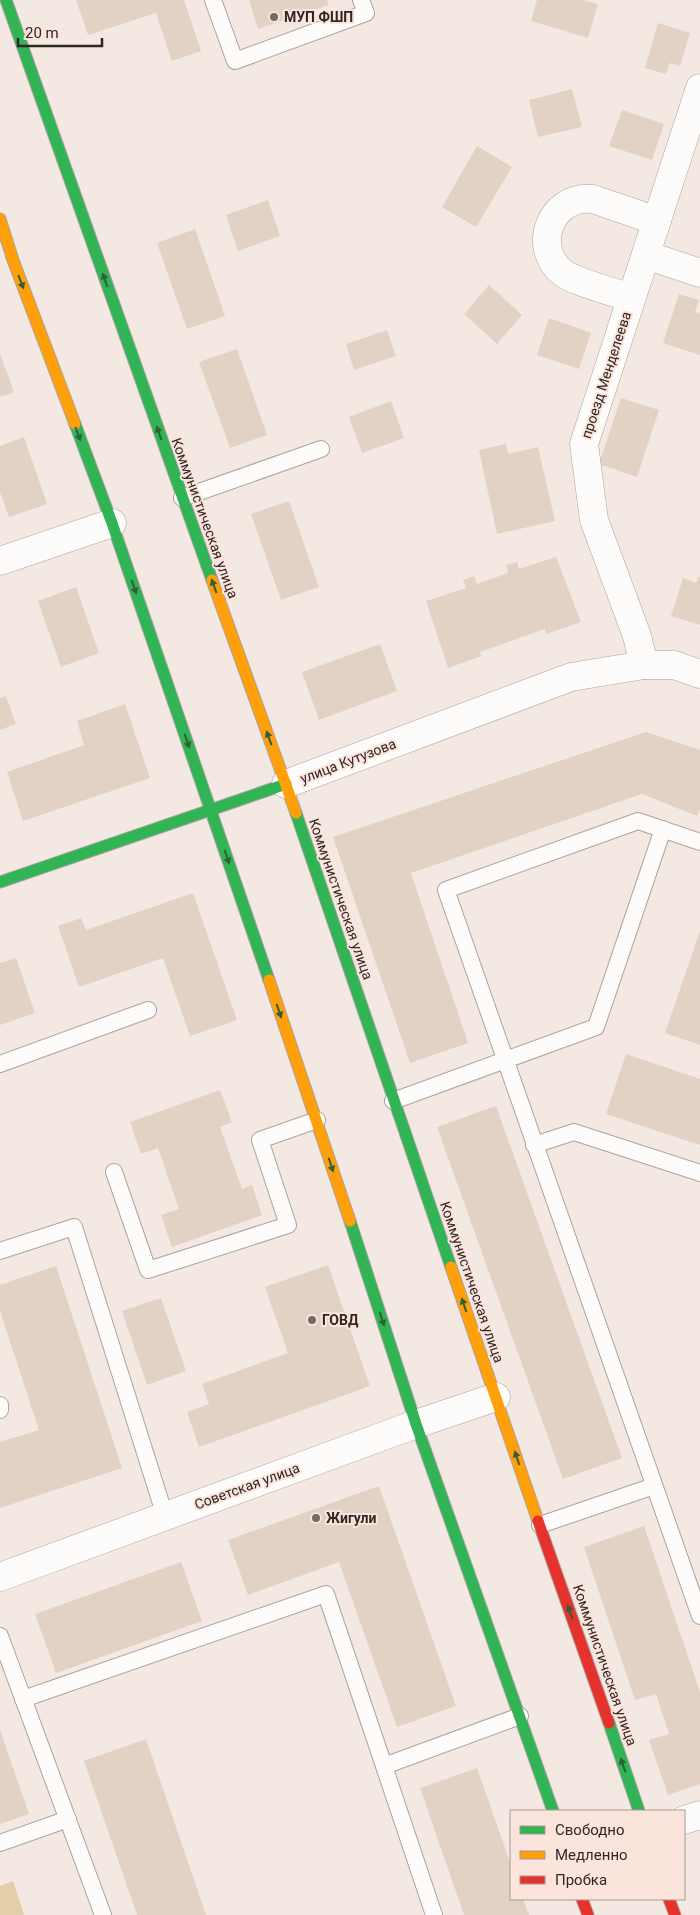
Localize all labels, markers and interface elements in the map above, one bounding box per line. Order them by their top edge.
place label: МУП ФШП [284,9,353,25]
marker: МУП ФШП [268,11,280,23]
scale bar [18,15,101,47]
text: 20 m [25,24,59,42]
one-way arrow [100,272,108,287]
one-way arrow [18,275,26,289]
street label: проезд Менделеева [578,309,634,441]
one-way arrow [154,425,162,440]
one-way arrow [75,427,83,442]
street label: Коммунистическая улица [168,436,242,600]
one-way arrow [210,578,218,593]
one-way arrow [130,580,138,595]
one-way arrow [265,731,272,746]
one-way arrow [184,733,191,748]
street label: улица Кутузова [298,735,398,787]
street label: Коммунистическая улица [306,816,376,982]
one-way arrow [223,850,231,865]
one-way arrow [276,1004,284,1019]
one-way arrow [328,1157,336,1172]
street label: Коммунистическая улица [437,1199,507,1365]
one-way arrow [460,1297,467,1312]
place label: ГОВД [322,1312,359,1328]
one-way arrow [378,1312,386,1327]
marker: ГОВД [306,1314,318,1326]
one-way arrow [513,1450,521,1465]
street label: Советская улица [192,1460,302,1512]
place label: Жигули [326,1510,377,1526]
marker: Жигули [310,1512,322,1524]
street label: Коммунистическая улица [570,1582,640,1748]
one-way arrow [566,1604,573,1619]
one-way arrow [619,1757,627,1772]
legend [510,1810,685,1900]
text: Свободно [555,1821,624,1839]
text: Медленно [555,1846,628,1864]
text: Пробка [555,1871,607,1889]

